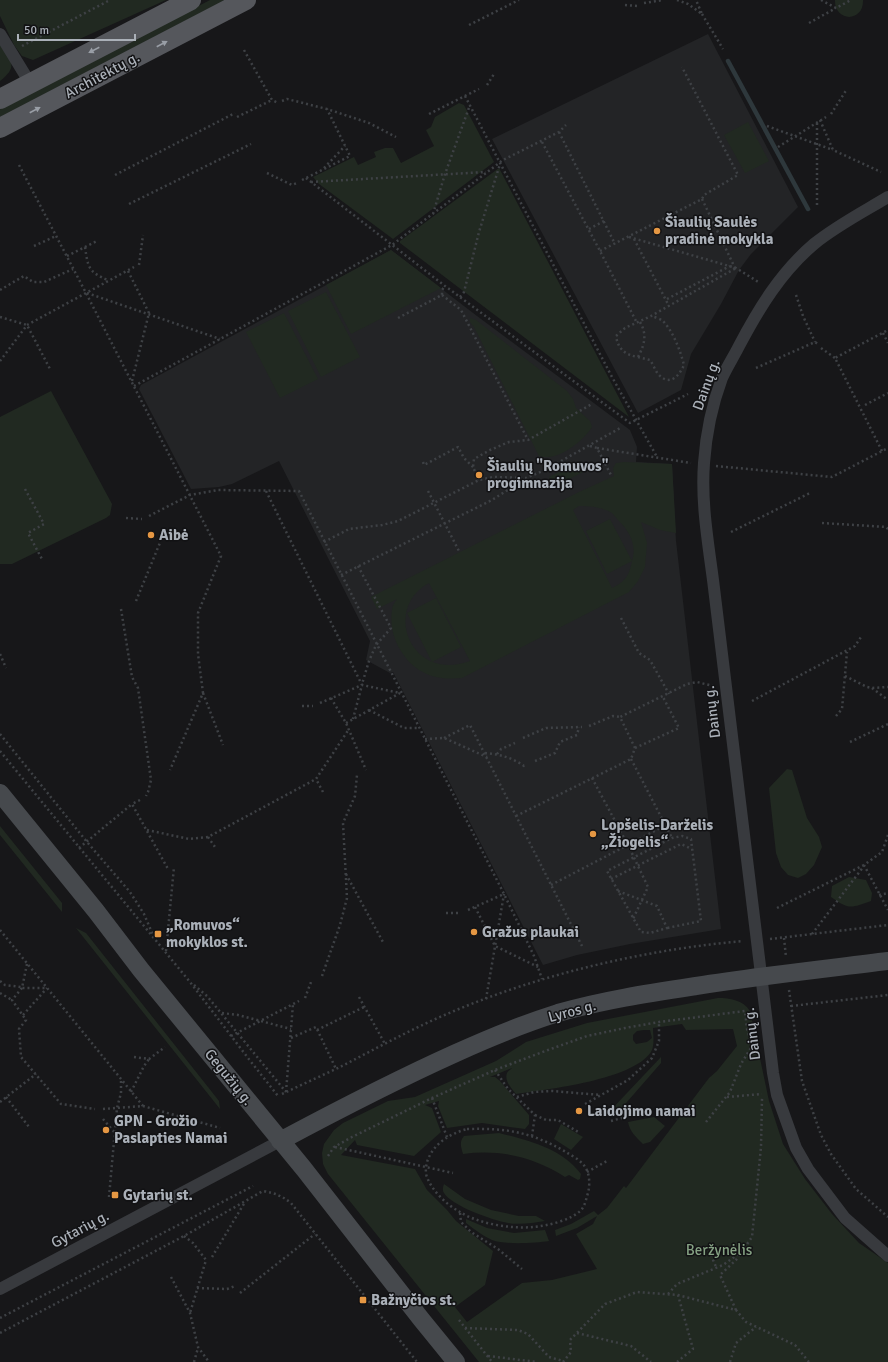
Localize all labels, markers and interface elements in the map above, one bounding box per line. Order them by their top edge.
scale bar [18,16,135,42]
text: 50 m [24,23,49,38]
one-way arrow [156,40,168,47]
one-way arrow [89,47,100,53]
street label: Architektų g. [61,48,143,102]
one-way arrow [29,107,40,114]
place label: Šiaulių Saulės pradinė mokykla [665,212,774,248]
marker: Šiaulių Saulės pradinė mokykla [652,226,662,236]
street label: Dainų g. [689,357,724,413]
place label: Šiaulių "Romuvos" progimnazija [487,456,609,492]
marker: Šiaulių "Romuvos" progimnazija [474,470,484,480]
place label: Aibė [159,526,189,544]
marker: Aibė [146,530,156,540]
street label: Dainų g. [700,685,724,739]
place label: Lopšelis-Darželis „Žiogelis“ [601,816,714,851]
marker: Lopšelis-Darželis „Žiogelis“ [588,829,598,839]
place label: „Romuvos“ mokyklos st. [166,916,248,951]
place label: Gražus plaukai [482,923,579,941]
marker: Gražus plaukai [469,927,479,937]
marker: „Romuvos“ mokyklos st. [153,929,163,939]
street label: Lyros g. [546,996,598,1026]
street label: Dainų g. [740,1007,764,1061]
street label: Gegužių g. [201,1045,257,1109]
place label: Laidojimo namai [587,1102,696,1120]
marker: Laidojimo namai [574,1106,584,1116]
place label: GPN - Grožio Paslapties Namai [114,1112,227,1147]
marker: GPN - Grožio Paslapties Namai [101,1125,111,1135]
place label: Gytarių st. [123,1186,193,1204]
marker: Gytarių st. [110,1190,120,1200]
street label: Gytarių g. [48,1206,112,1252]
park label: Beržynėlis [686,1241,753,1259]
place label: Bažnyčios st. [371,1291,456,1309]
marker: Bažnyčios st. [358,1295,368,1305]

